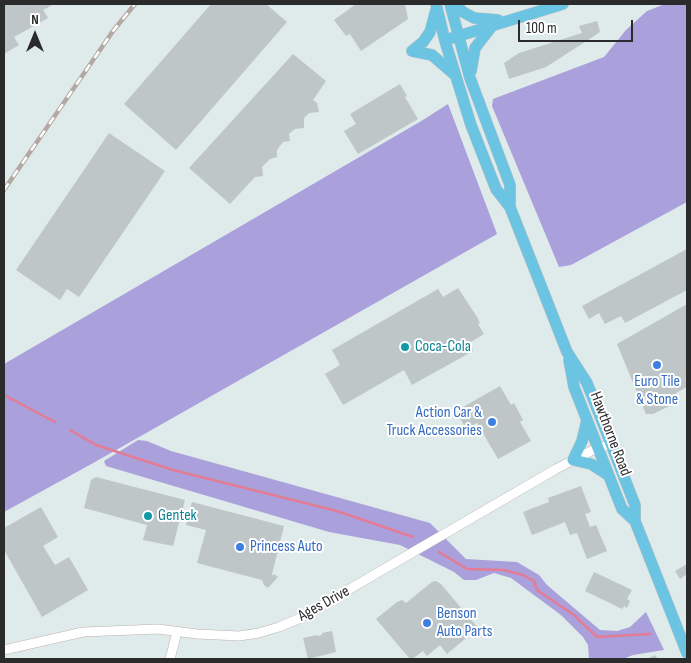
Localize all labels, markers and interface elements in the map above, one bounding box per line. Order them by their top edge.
north arrow [10,10,60,60]
scale bar [521,10,636,42]
text: N [31,11,39,28]
text: 100 m [526,19,557,38]
place label: Coca-Cola [415,337,471,357]
marker: Coca-Cola [399,341,411,353]
marker: Euro Tile & Stone [651,359,663,371]
place label: Euro Tile & Stone [634,372,680,410]
street label: Hawthorne Road [585,389,635,479]
place label: Action Car & Truck Accessories [386,403,482,441]
marker: Action Car & Truck Accessories [486,416,498,428]
place label: Gentek [158,506,197,526]
marker: Gentek [142,510,154,522]
place label: Princess Auto [250,537,323,557]
marker: Princess Auto [234,541,246,553]
street label: Ages Drive [295,582,353,626]
place label: Benson Auto Parts [437,604,492,642]
marker: Benson Auto Parts [421,617,433,629]

